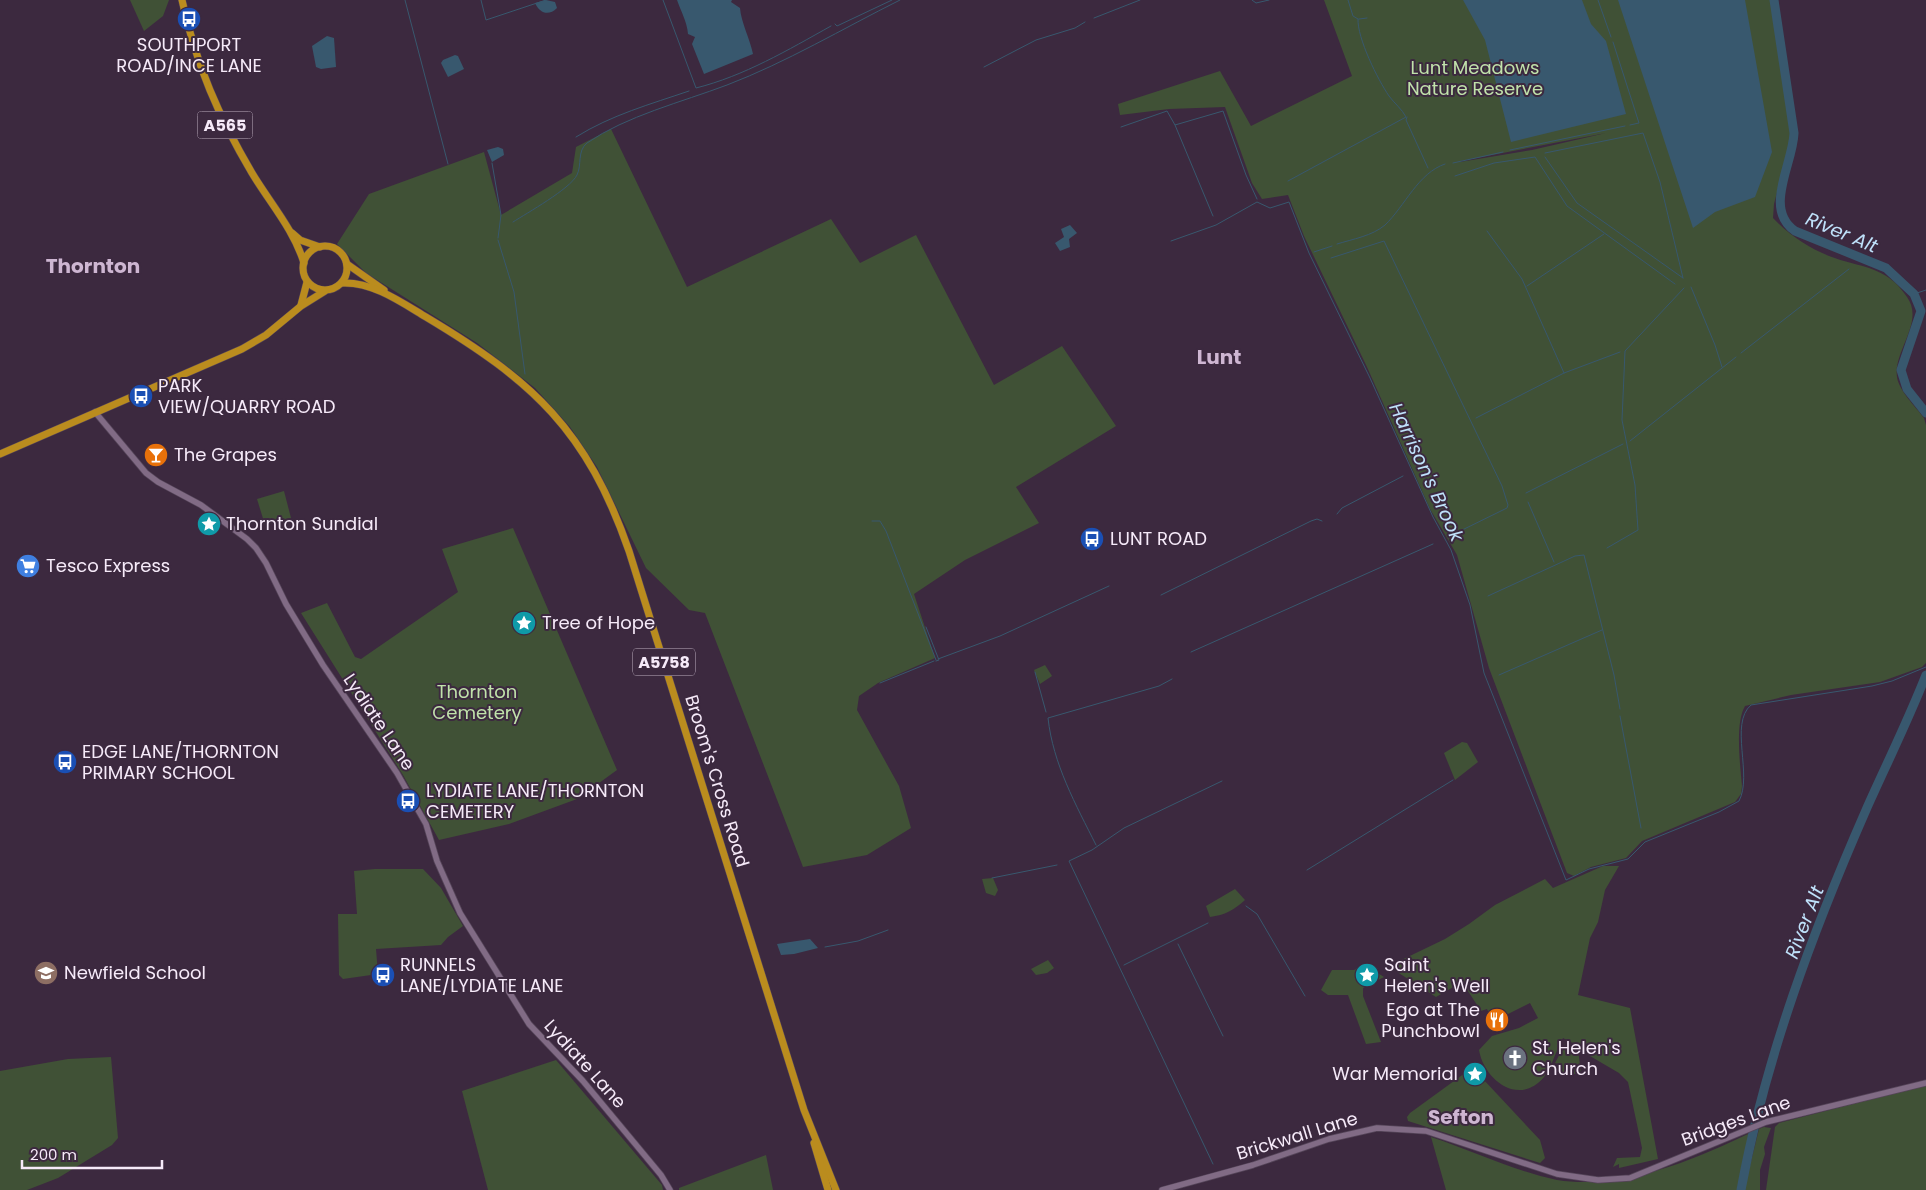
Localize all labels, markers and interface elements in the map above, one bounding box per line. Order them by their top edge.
bus stop icon: SOUTHPORT ROAD/INCE LANE [176,6,202,32]
place label: SOUTHPORT ROAD/INCE LANE [116,32,262,78]
park label: Lunt Meadows Nature Reserve [1407,55,1543,101]
road number: A565 [198,112,252,138]
water label: River Alt [1802,205,1883,260]
district label: Thornton [46,252,140,280]
district label: Lunt [1197,343,1241,371]
place label: PARK VIEW/QUARRY ROAD [158,373,336,419]
bus stop icon: PARK VIEW/QUARRY ROAD [128,383,154,409]
water label: Harrison's Brook [1383,398,1471,547]
bar icon: The Grapes [143,442,169,468]
place label: The Grapes [174,442,277,467]
place icon: Thornton Sundial [196,511,222,537]
place label: Thornton Sundial [226,511,378,536]
bus stop icon: LUNT ROAD [1079,526,1105,552]
place label: LUNT ROAD [1110,526,1207,551]
supermarket icon: Tesco Express [15,553,41,579]
place label: Tesco Express [46,553,170,578]
place icon: Tree of Hope [511,610,537,636]
place label: Tree of Hope [542,610,655,635]
road number: A5758 [633,649,695,676]
street label: Lydiate Lane [338,668,421,775]
park label: Thornton Cemetery [432,679,522,725]
street label: Broom's Cross Road [679,692,756,870]
place label: EDGE LANE/THORNTON PRIMARY SCHOOL [82,739,279,785]
bus stop icon: EDGE LANE/THORNTON PRIMARY SCHOOL [52,749,78,775]
place label: LYDIATE LANE/THORNTON CEMETERY [426,778,644,824]
bus stop icon: LYDIATE LANE/THORNTON CEMETERY [395,788,421,814]
water label: River Alt [1778,881,1831,962]
place label: RUNNELS LANE/LYDIATE LANE [400,952,564,998]
place label: Saint Helen's Well [1384,952,1489,998]
school or university icon: Newfield School [33,960,59,986]
place label: Newfield School [64,960,206,985]
bus stop icon: RUNNELS LANE/LYDIATE LANE [370,962,396,988]
place icon: Saint Helen's Well [1354,962,1380,988]
place label: Ego at The Punchbowl [1381,997,1480,1043]
restaurant icon: Ego at The Punchbowl [1484,1007,1510,1033]
street label: Lydiate Lane [539,1014,632,1114]
place label: St. Helen's Church [1532,1035,1621,1081]
church icon: St. Helen's Church [1502,1045,1528,1071]
place label: War Memorial [1332,1061,1458,1086]
place icon: War Memorial [1462,1061,1488,1087]
street label: Bridges Lane [1678,1089,1794,1152]
district label: Sefton [1428,1103,1494,1131]
street label: Brickwall Lane [1233,1105,1361,1166]
scale bar [22,1138,162,1170]
text: 200 m [30,1144,77,1165]

